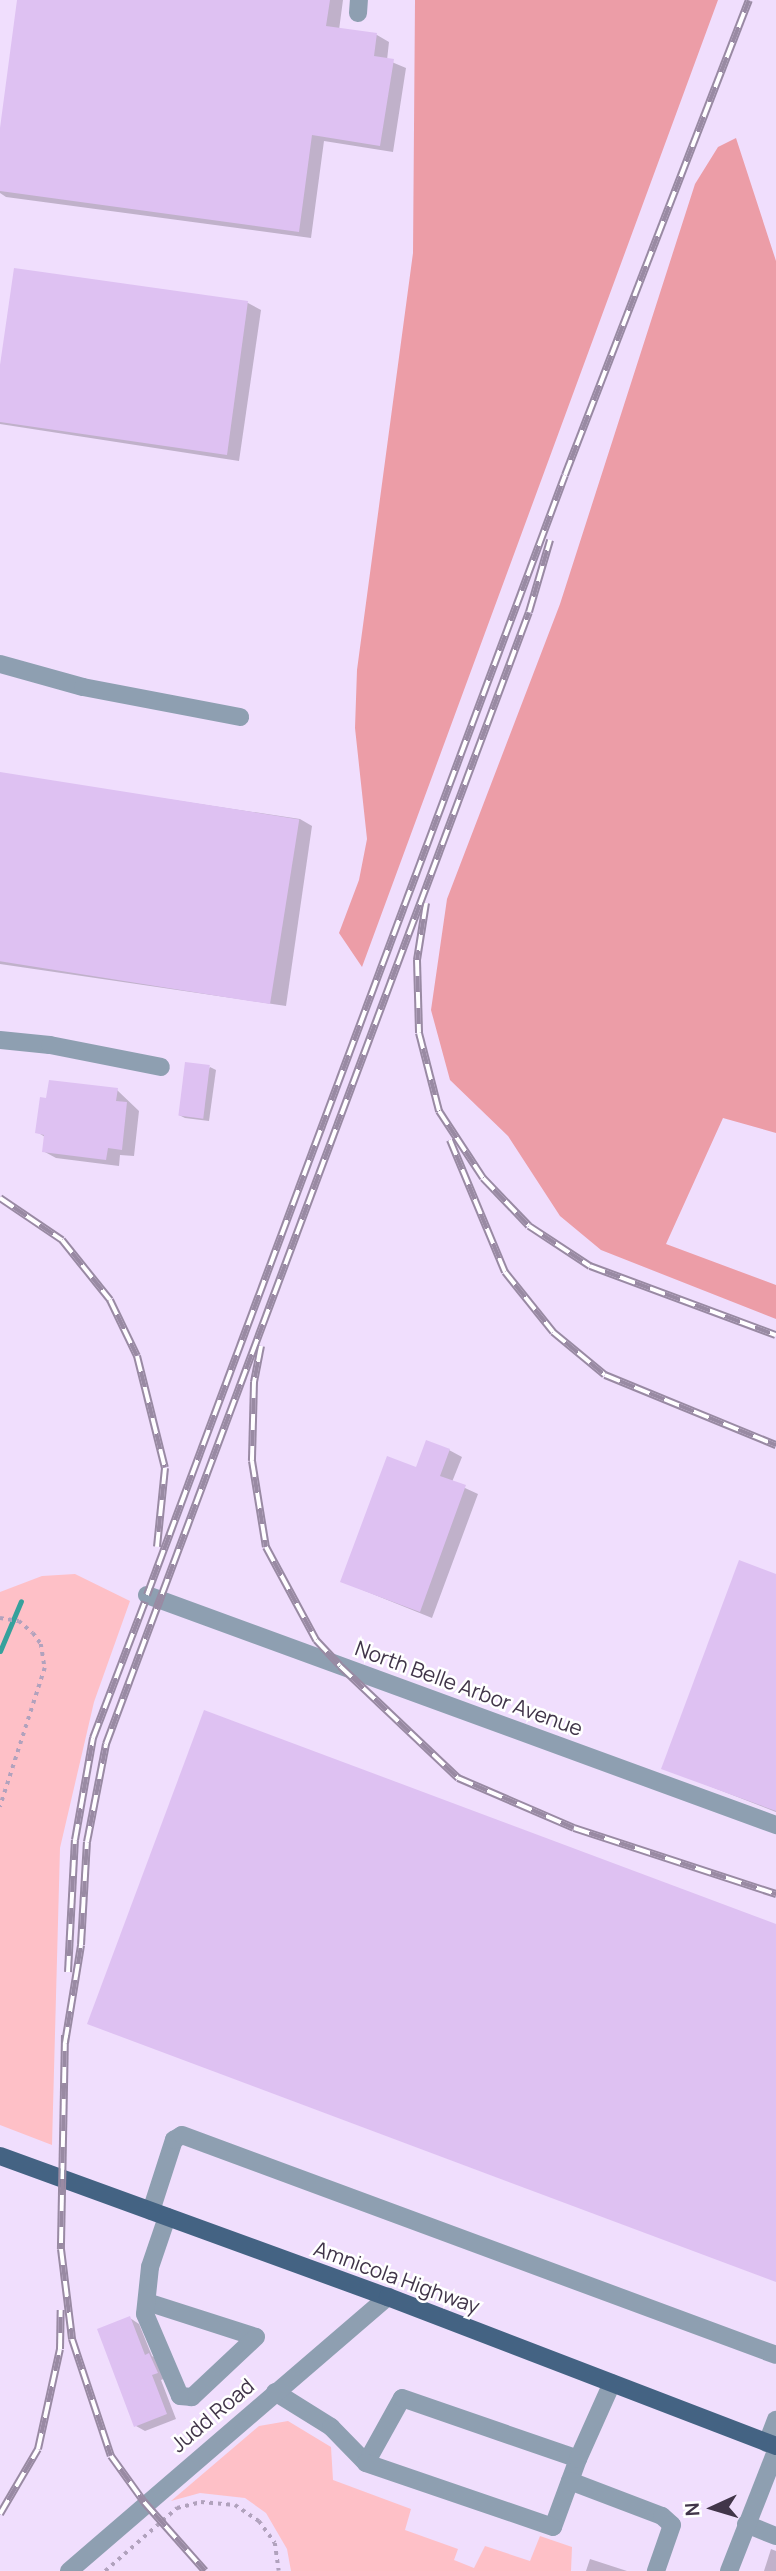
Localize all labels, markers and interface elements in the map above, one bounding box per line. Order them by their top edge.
street label: North Belle Arbor Avenue [352,1635,586,1741]
street label: Amnicola Highway [311,2235,483,2319]
street label: Judd Road [165,2373,259,2457]
north arrow [678,2473,748,2543]
text: N [679,2502,705,2517]

